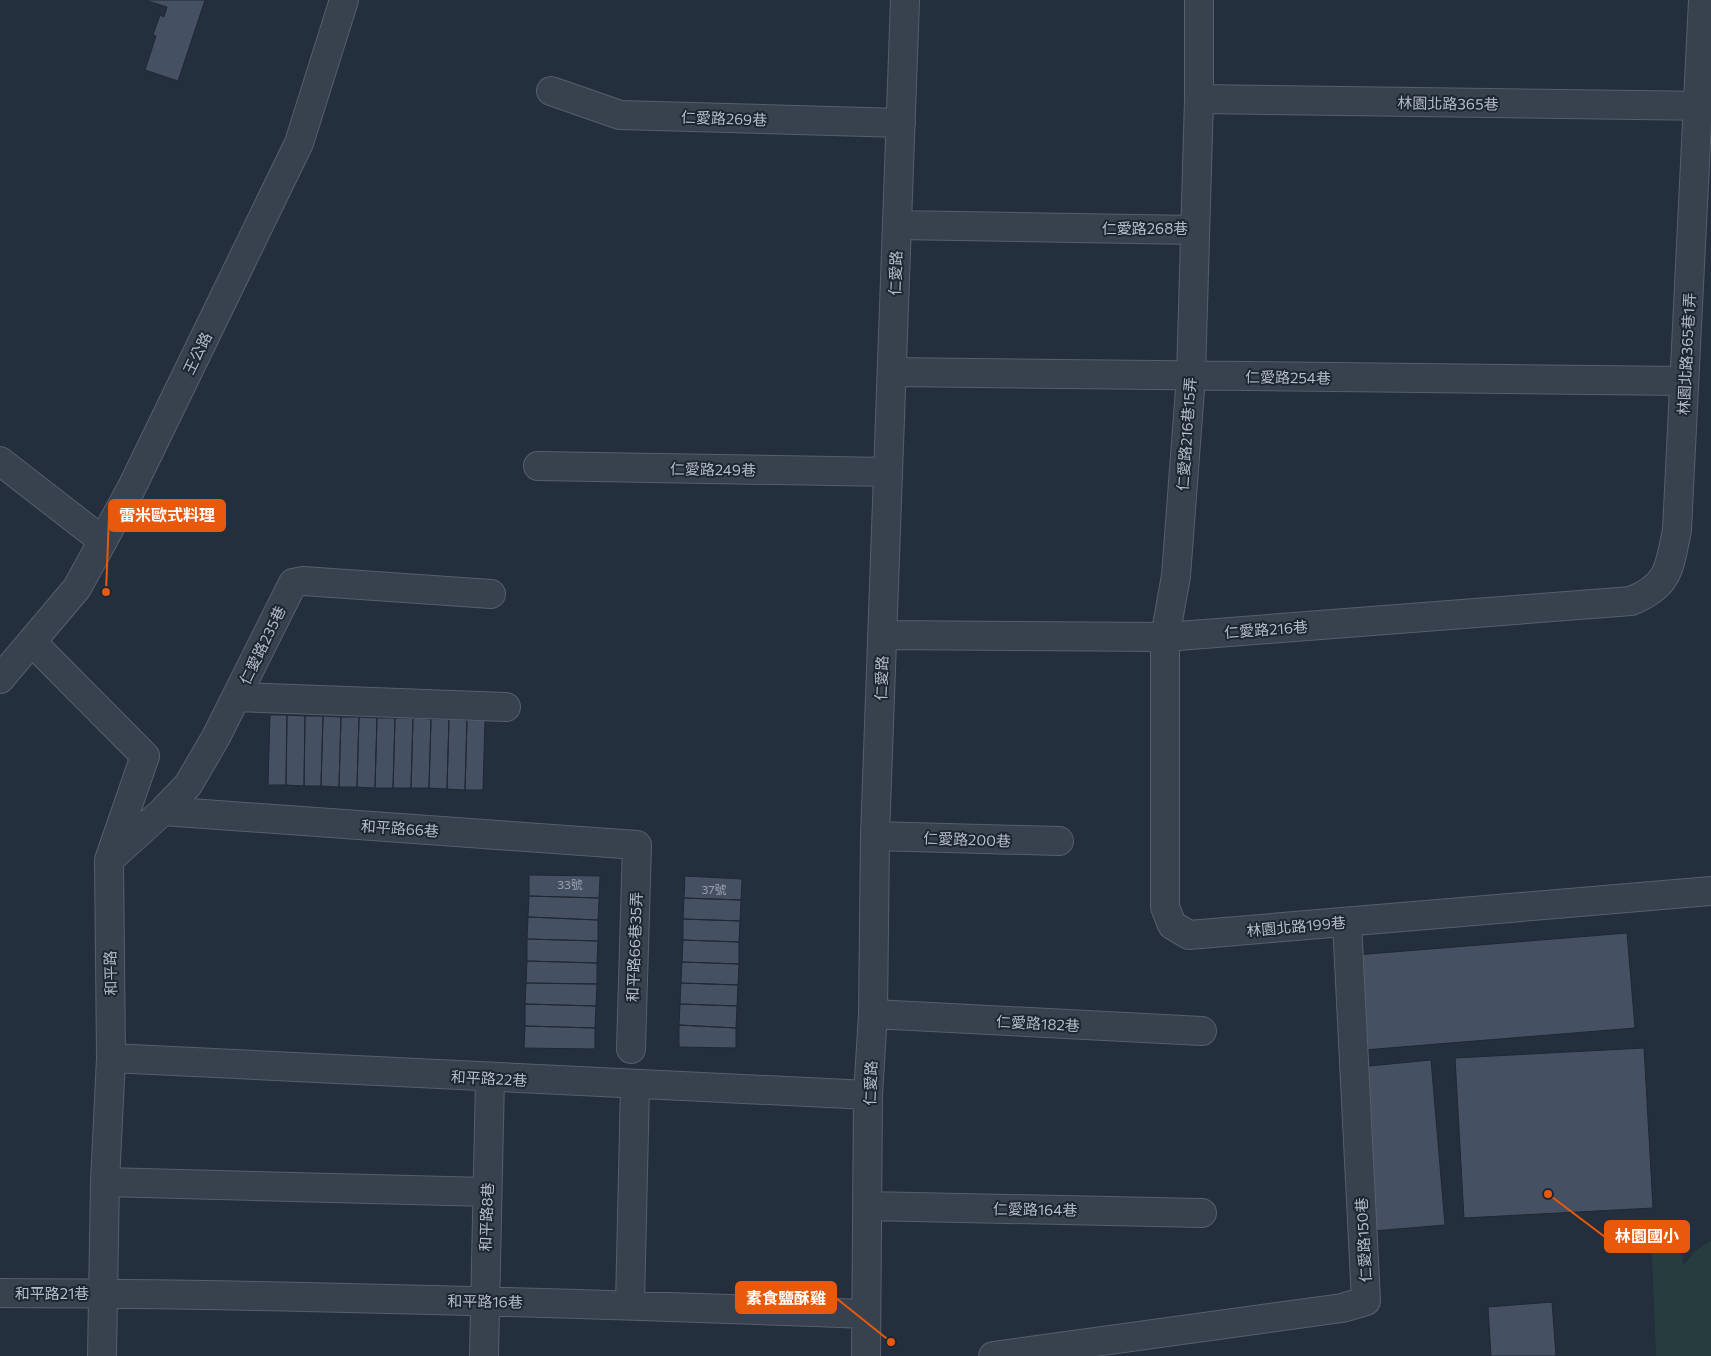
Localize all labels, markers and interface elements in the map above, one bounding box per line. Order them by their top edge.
street label: 林園北路365巷 [1397,93,1499,113]
street label: 仁愛路269巷 [681,107,767,129]
street label: 仁愛路268巷 [1102,219,1188,237]
street label: 仁愛路 [885,250,905,296]
street label: 林園北路365巷1弄 [1674,292,1698,416]
street label: 王公路 [179,329,215,377]
street label: 仁愛路254巷 [1245,367,1331,387]
street label: 仁愛路216巷15弄 [1173,377,1199,491]
street label: 仁愛路249巷 [670,459,756,479]
callout: 雷米歐式料理 [109,500,225,531]
text: 雷米歐式料理 [119,505,215,524]
street label: 仁愛路235巷 [235,603,289,687]
street label: 仁愛路216巷 [1224,617,1308,641]
street label: 仁愛路 [871,655,891,701]
street label: 和平路66巷 [360,816,440,840]
street label: 仁愛路200巷 [923,828,1011,850]
house number: 33號 [557,877,583,891]
house number: 37號 [701,882,727,896]
street label: 和平路66巷35弄 [623,892,645,1002]
street label: 林園北路199巷 [1246,913,1346,939]
street label: 和平路 [101,950,119,996]
street label: 仁愛路182巷 [996,1012,1080,1034]
street label: 仁愛路 [860,1060,880,1106]
street label: 和平路22巷 [450,1067,528,1089]
street label: 和平路8巷 [476,1182,496,1252]
street label: 仁愛路150巷 [1352,1197,1374,1283]
street label: 仁愛路164巷 [993,1199,1077,1219]
callout: 林園國小 [1605,1221,1689,1252]
text: 林園國小 [1615,1226,1679,1245]
callout: 素食鹽酥雞 [736,1282,836,1313]
street label: 和平路21巷 [15,1284,89,1302]
text: 素食鹽酥雞 [746,1288,826,1307]
street label: 和平路16巷 [447,1291,523,1311]

